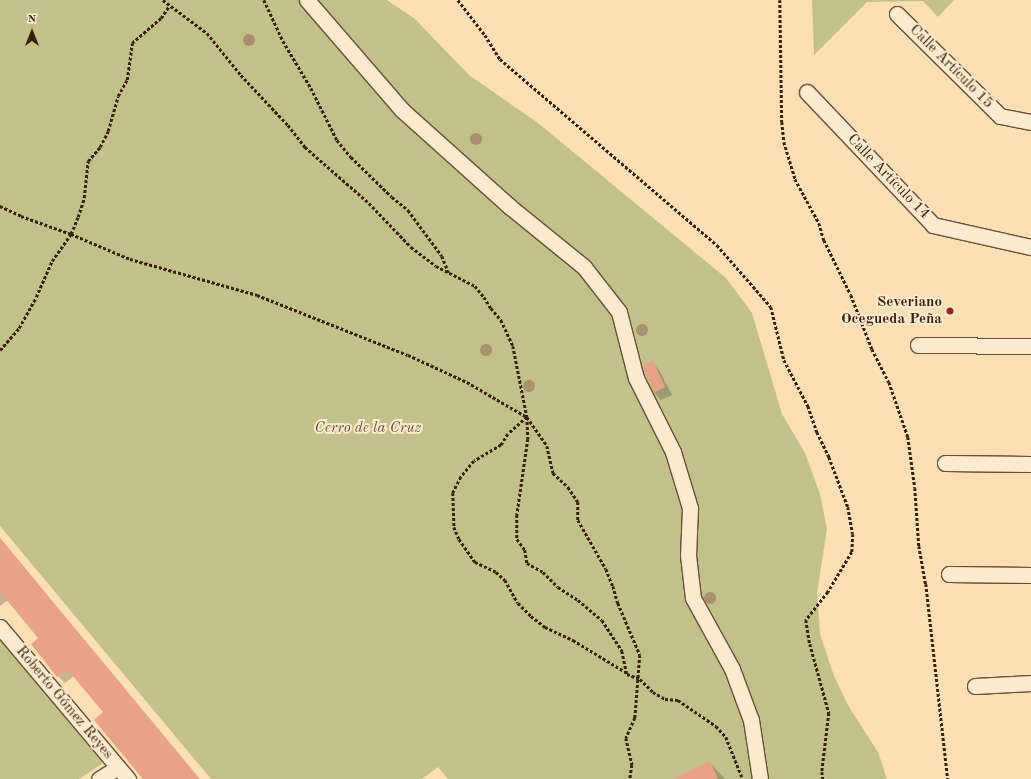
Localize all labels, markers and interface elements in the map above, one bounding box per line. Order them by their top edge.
north arrow [12,12,52,52]
text: N [28,14,36,25]
street label: Calle Artículo 15 [905,21,997,113]
street label: Calle Artículo 14 [843,131,933,223]
place label: Severiano Ocegueda Peña [841,293,942,328]
marker: Severiano Ocegueda Peña [945,306,955,316]
park label: Cerro de la Cruz [315,420,421,438]
street label: Roberto Gómez Reyes [11,643,117,763]

